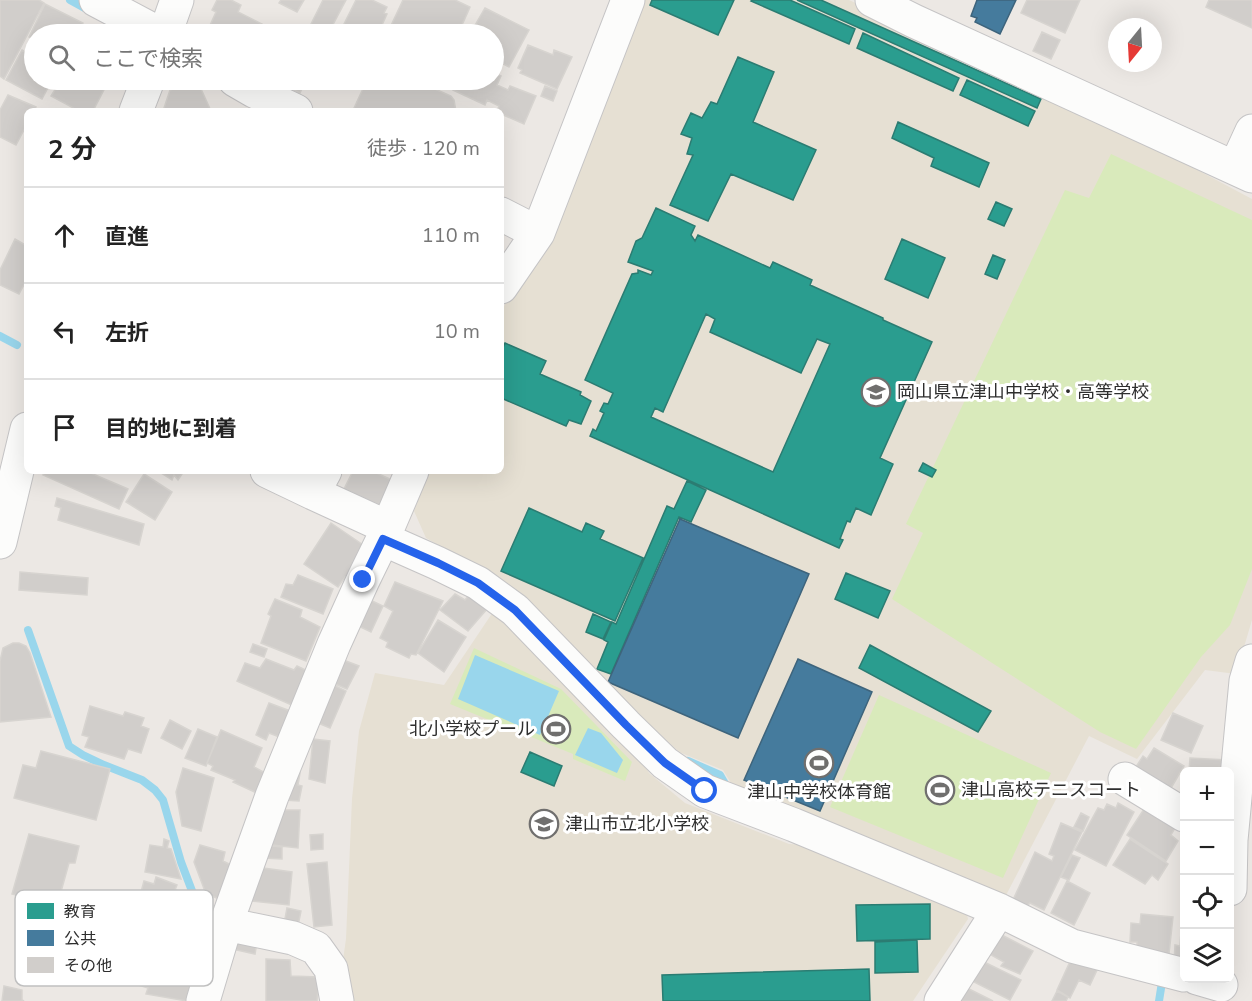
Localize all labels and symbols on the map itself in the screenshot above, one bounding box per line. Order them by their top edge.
north arrow [1108,18,1162,72]
school or university icon: 岡山県立津山中学校・高等学校 [860,376,892,408]
place label: 岡山県立津山中学校・高等学校 [897,380,1149,404]
route end [349,566,375,592]
sports icon: 北小学校プール [540,713,572,745]
place label: 北小学校プール [409,717,535,741]
sports icon: 津山中学校体育館 [803,747,835,779]
sports icon: 津山高校テニスコート [924,774,956,806]
route start [691,777,717,803]
place label: 津山高校テニスコート [961,778,1141,802]
place label: 津山中学校体育館 [747,780,891,804]
school or university icon: 津山市立北小学校 [528,808,560,840]
place label: 津山市立北小学校 [565,812,709,836]
legend [15,890,213,986]
text: 教育 [64,901,96,923]
text: 公共 [64,928,96,950]
text: その他 [64,955,112,977]

